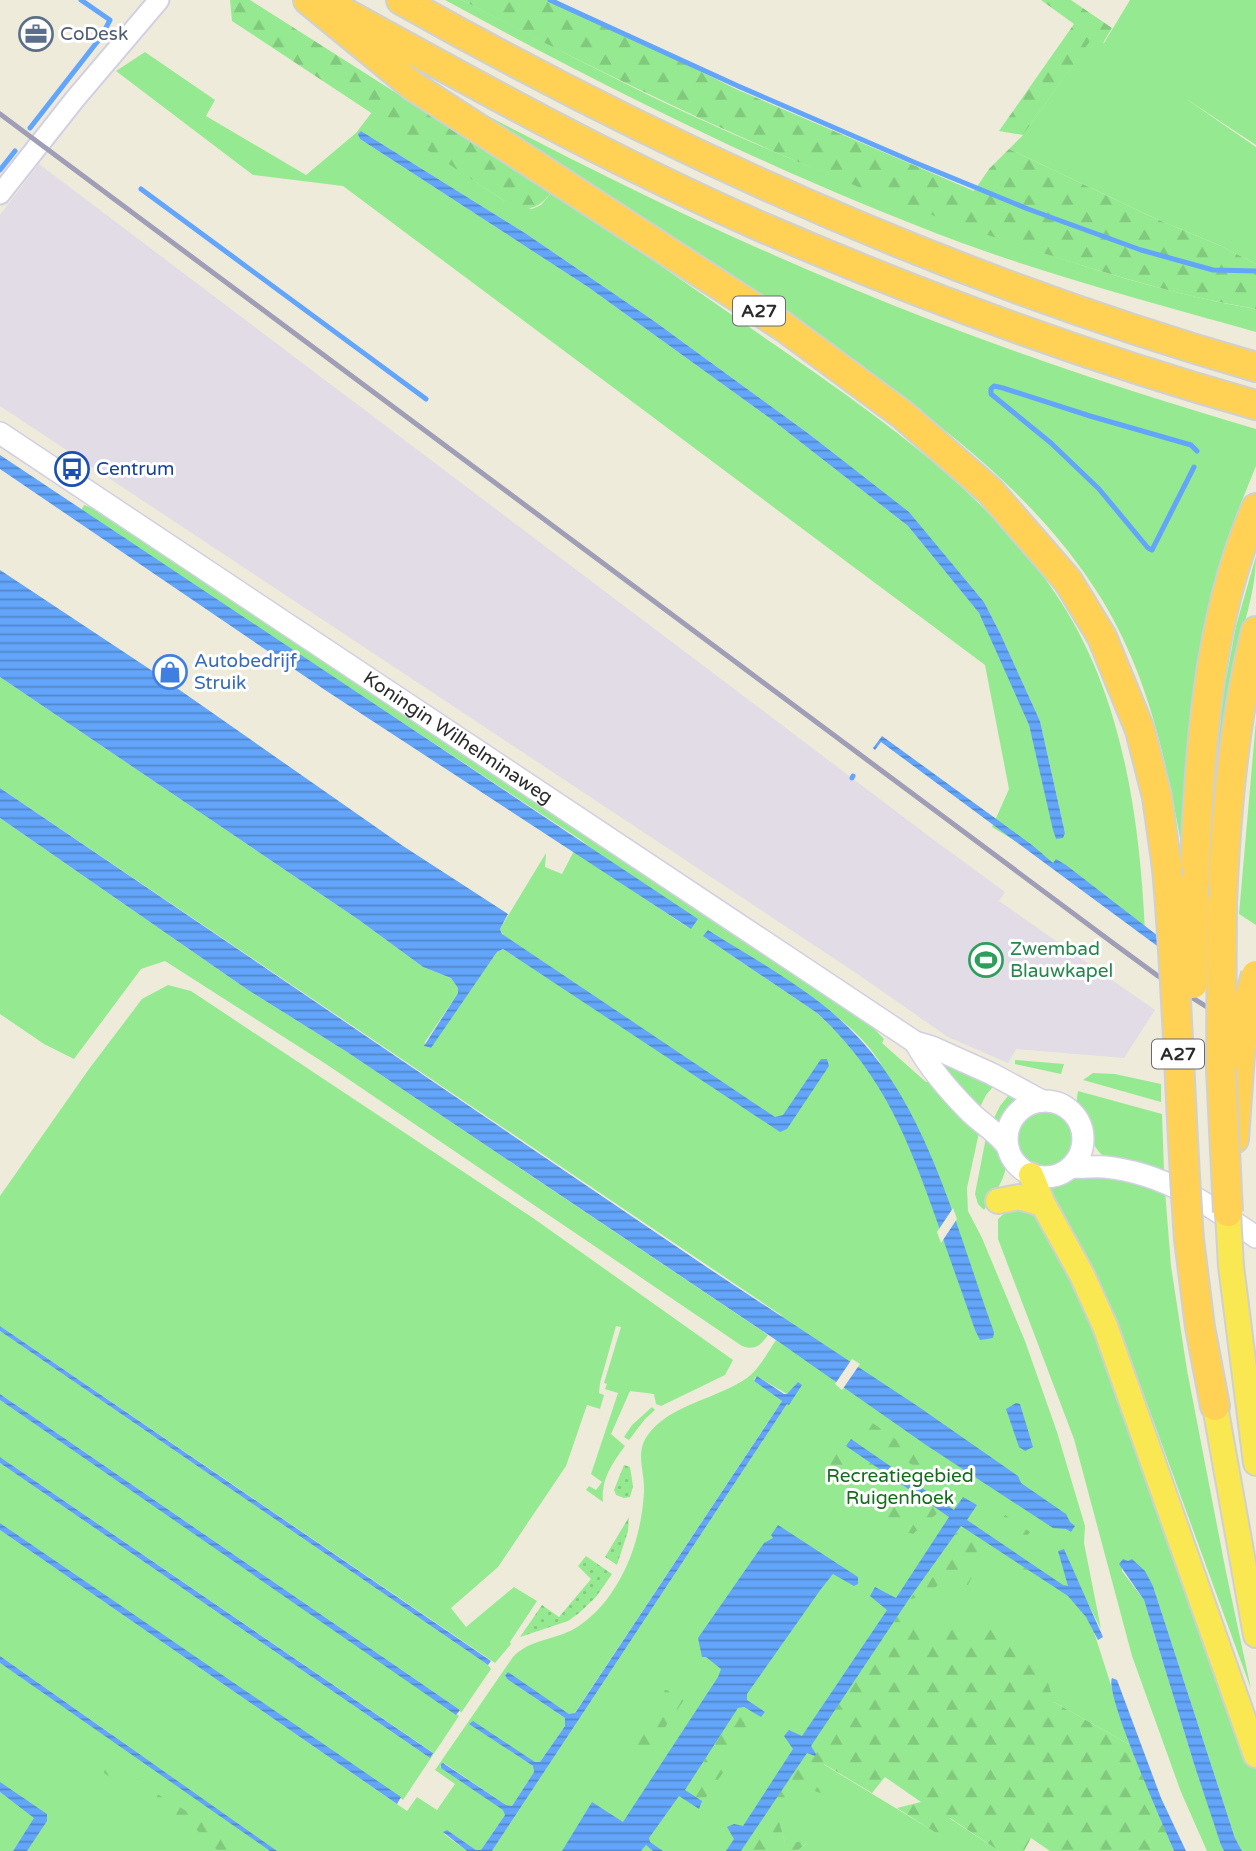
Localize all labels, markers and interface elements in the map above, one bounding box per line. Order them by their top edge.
office icon: CoDesk [17,15,55,53]
place label: CoDesk [60,23,128,45]
road number: A27 [733,296,785,326]
bus stop icon: Centrum [53,450,91,488]
place label: Centrum [96,458,175,480]
place label: Autobedrijf Struik [194,650,298,694]
shop icon: Autobedrijf Struik [151,653,189,691]
street label: Koningin Wilhelminaweg [359,667,557,809]
place label: Zwembad Blauwkapel [1010,938,1113,982]
sports icon: Zwembad Blauwkapel [967,941,1005,979]
road number: A27 [1152,1040,1204,1069]
park label: Recreatiegebied Ruigenhoek [826,1465,974,1509]

